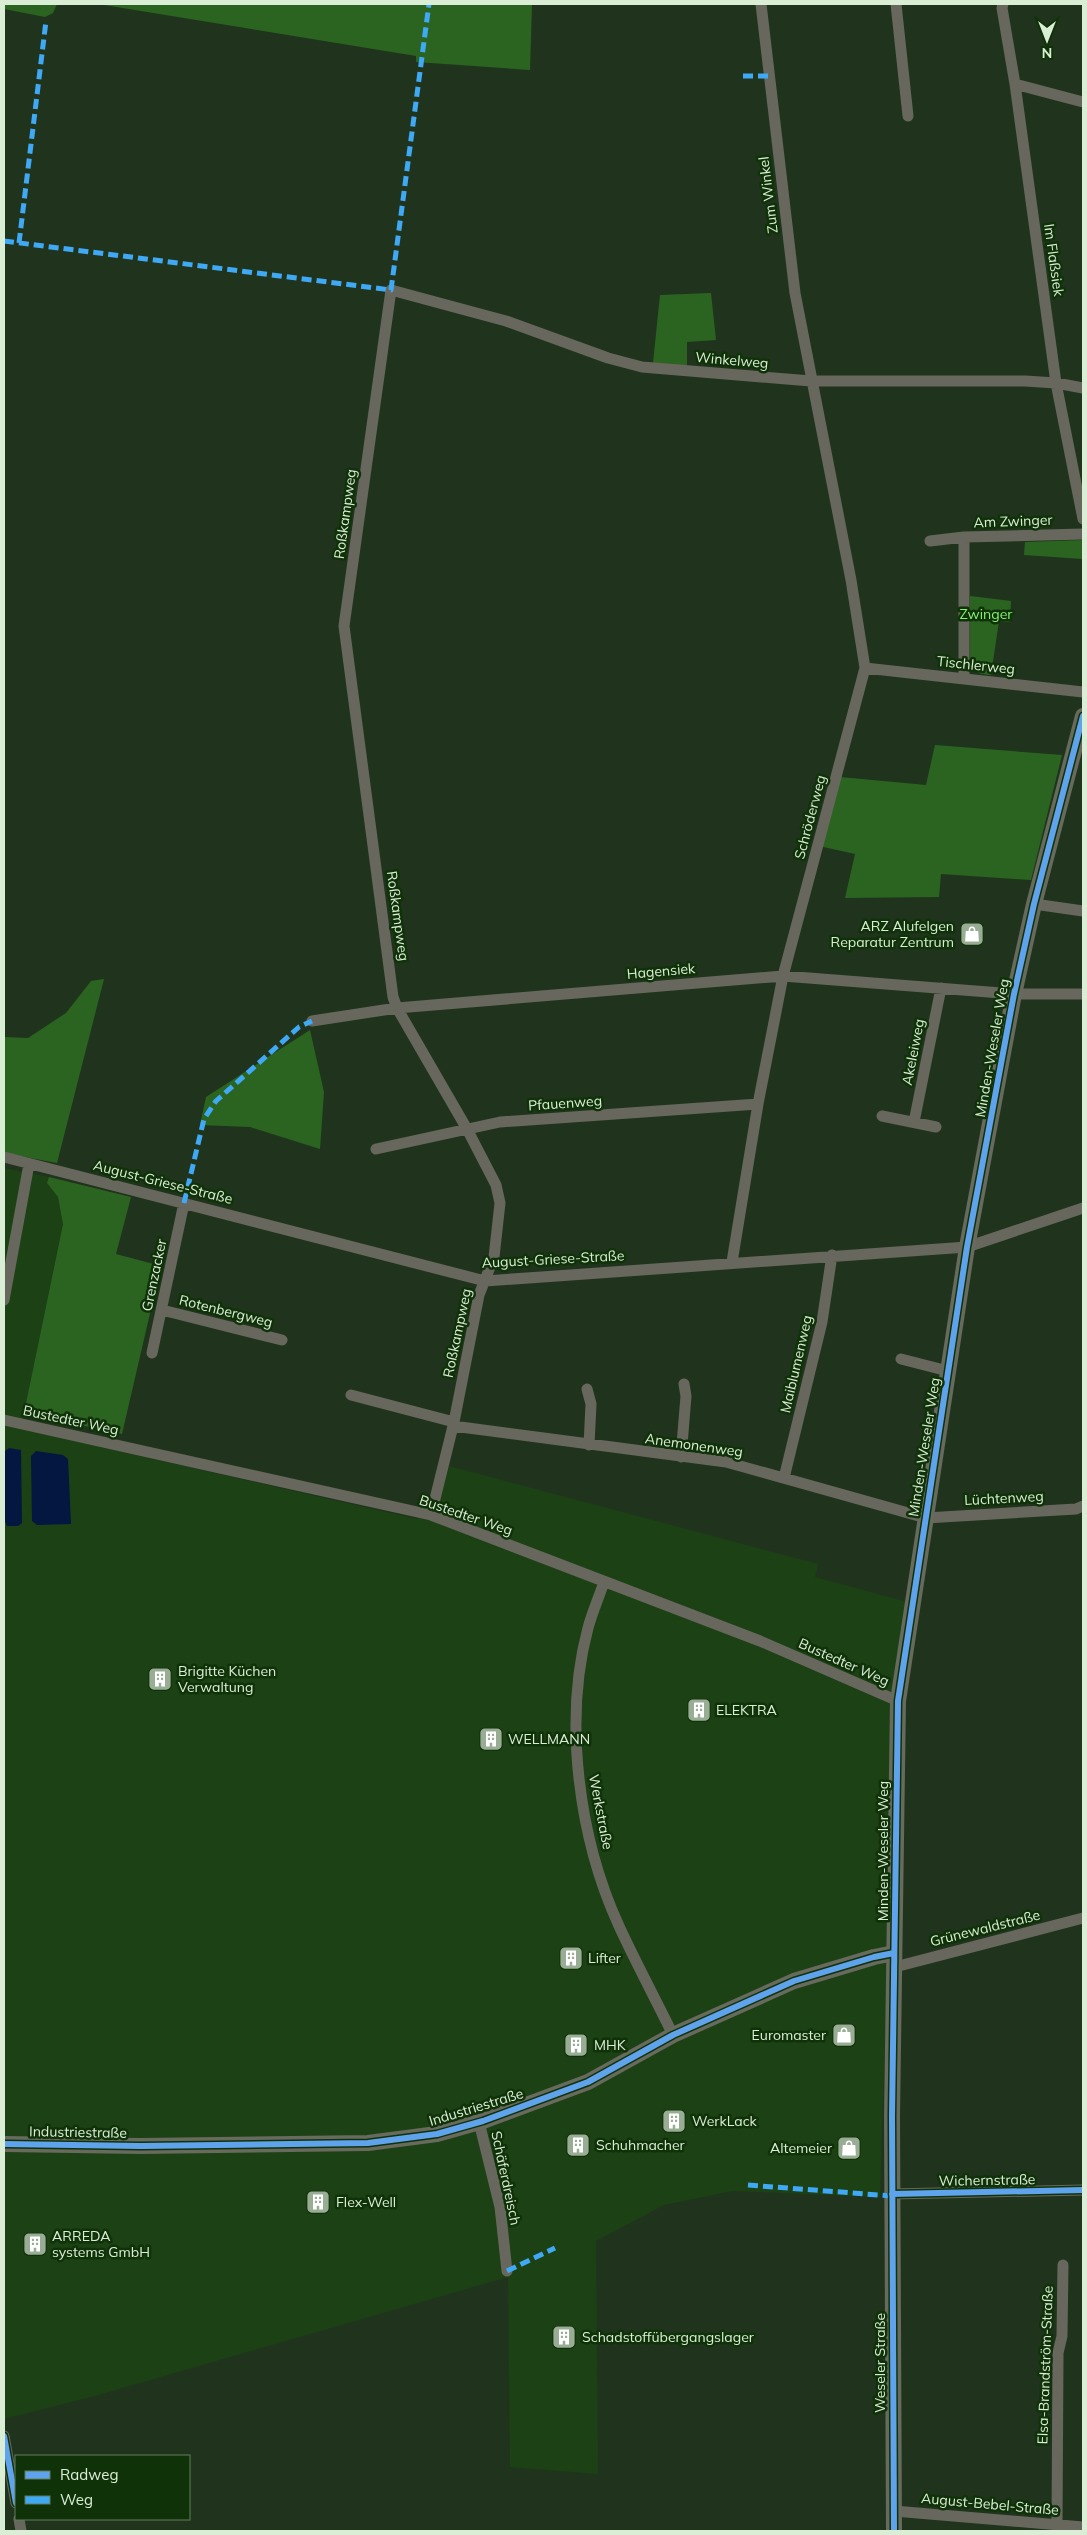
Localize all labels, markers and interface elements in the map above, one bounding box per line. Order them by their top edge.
north arrow [1022,15,1072,65]
text: N [1042,44,1052,62]
street label: Zum Winkel [754,156,782,234]
street label: Im Flaßsiek [1040,223,1068,298]
street label: Winkelweg [695,348,769,372]
street label: Roßkampweg [330,468,360,560]
street label: Am Zwinger [973,511,1054,531]
park label: Zwinger [960,605,1013,623]
street label: Tischlerweg [936,652,1016,678]
street label: Schröderweg [790,773,830,861]
street label: Roßkampweg [383,870,413,962]
place label: ARZ Alufelgen Reparatur Zentrum [831,917,954,951]
shop icon: ARZ Alufelgen Reparatur Zentrum [959,921,985,947]
street label: Hagensiek [626,959,697,983]
street label: Minden-Weseler Weg [971,977,1013,1119]
street label: Akeleiweg [898,1017,928,1087]
street label: Pfauenweg [527,1091,603,1115]
street label: August-Griese-Straße [92,1156,234,1208]
street label: Grenzacker [138,1236,171,1313]
street label: August-Griese-Straße [481,1246,625,1272]
street label: Roßkampweg [439,1287,475,1379]
street label: Rotenbergweg [177,1291,275,1331]
street label: Maiblumenweg [776,1313,816,1415]
street label: Minden-Weseler Weg [904,1376,944,1518]
street label: Bustedter Weg [22,1401,120,1439]
street label: Anemonenweg [644,1429,744,1461]
street label: Lüchtenweg [964,1487,1044,1509]
street label: Bustedter Weg [417,1491,515,1539]
street label: Bustedter Weg [796,1634,892,1690]
place label: Brigitte Küchen Verwaltung [178,1662,276,1696]
building icon: Brigitte Küchen Verwaltung [147,1666,173,1692]
building icon: ELEKTRA [686,1697,712,1723]
place label: ELEKTRA [716,1701,778,1719]
building icon: WELLMANN [478,1726,504,1752]
place label: WELLMANN [508,1730,590,1748]
street label: Werkstraße [585,1773,617,1851]
street label: Minden-Weseler Weg [874,1781,892,1921]
street label: Grünewaldstraße [928,1906,1042,1950]
building icon: Lifter [558,1945,584,1971]
place label: Lifter [588,1949,622,1967]
shop icon: Euromaster [831,2022,857,2048]
place label: Euromaster [752,2026,827,2044]
building icon: MHK [563,2032,589,2058]
place label: MHK [594,2036,627,2054]
street label: Industriestraße [427,2084,525,2130]
building icon: WerkLack [661,2108,687,2134]
place label: WerkLack [692,2112,758,2130]
street label: Industriestraße [29,2122,127,2142]
street label: Schäferdreisch [487,2129,525,2227]
building icon: Schuhmacher [565,2132,591,2158]
shop icon: Altemeier [836,2135,862,2161]
place label: Schuhmacher [596,2136,686,2154]
place label: Altemeier [770,2139,833,2157]
street label: Wichernstraße [939,2170,1035,2190]
building icon: Flex-Well [305,2189,331,2215]
place label: Flex-Well [336,2193,396,2211]
place label: ARREDA systems GmbH [52,2227,150,2261]
building icon: ARREDA systems GmbH [22,2231,48,2257]
street label: Elsa-Brandström-Straße [1033,2285,1057,2445]
street label: Weseler Straße [871,2313,889,2413]
building icon: Schadstoffübergangslager [551,2324,577,2350]
place label: Schadstoffübergangslager [582,2328,755,2346]
legend [15,2455,190,2520]
text: Radweg [60,2465,118,2484]
street label: August-Bebel-Straße [920,2489,1060,2519]
text: Weg [60,2490,93,2509]

